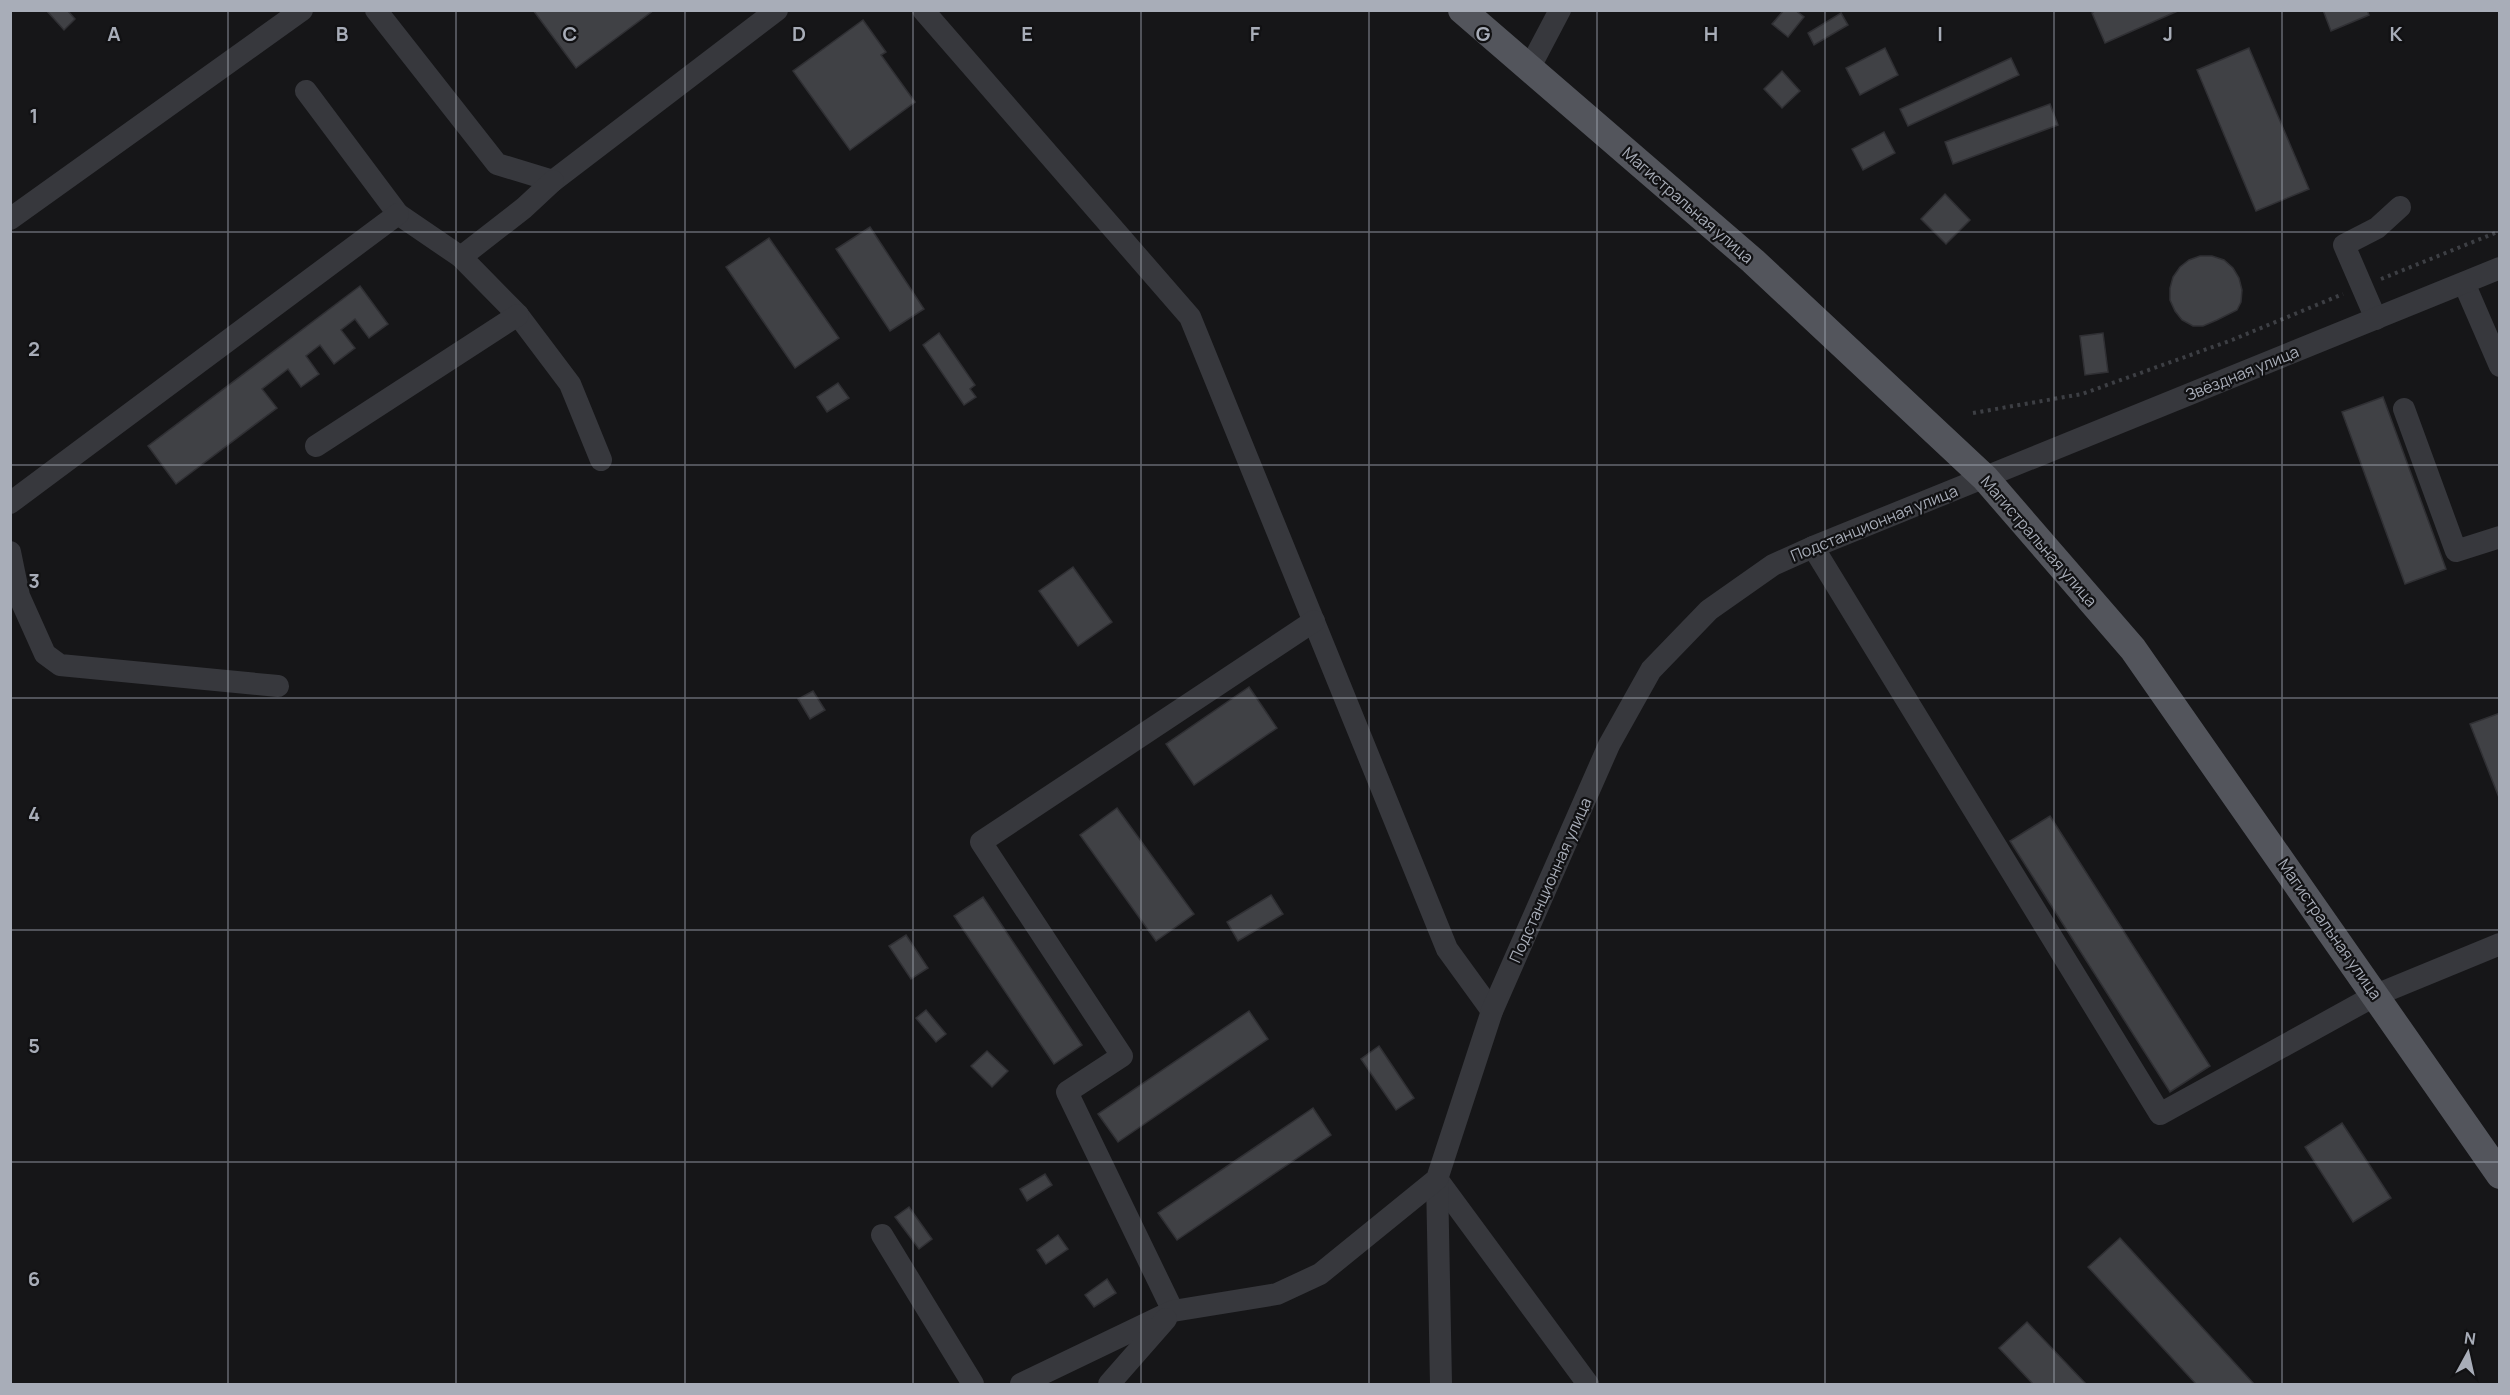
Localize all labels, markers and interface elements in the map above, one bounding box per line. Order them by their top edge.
text: A [107,20,121,47]
text: B [336,20,349,47]
text: C [563,20,577,47]
text: D [792,20,806,47]
text: E [1021,20,1033,47]
text: F [1250,20,1261,47]
text: G [1476,20,1491,47]
text: H [1704,20,1718,47]
text: I [1937,20,1943,47]
text: J [2163,20,2173,47]
text: K [2390,20,2403,47]
text: 1 [30,102,38,129]
street label: Магистральная улица [1618,142,1758,268]
text: 2 [28,335,40,362]
street label: Звёздная улица [2182,340,2302,406]
street label: Магистральная улица [1976,471,2102,611]
street label: Подстанционная улица [1787,479,1961,567]
text: 3 [28,567,40,594]
street label: Подстанционная улица [1504,794,1596,966]
text: 4 [28,800,40,827]
street label: Магистральная улица [2273,854,2387,1004]
text: 5 [28,1032,40,1059]
text: 6 [28,1265,40,1292]
north arrow [2438,1323,2498,1383]
text: N [2463,1326,2477,1350]

